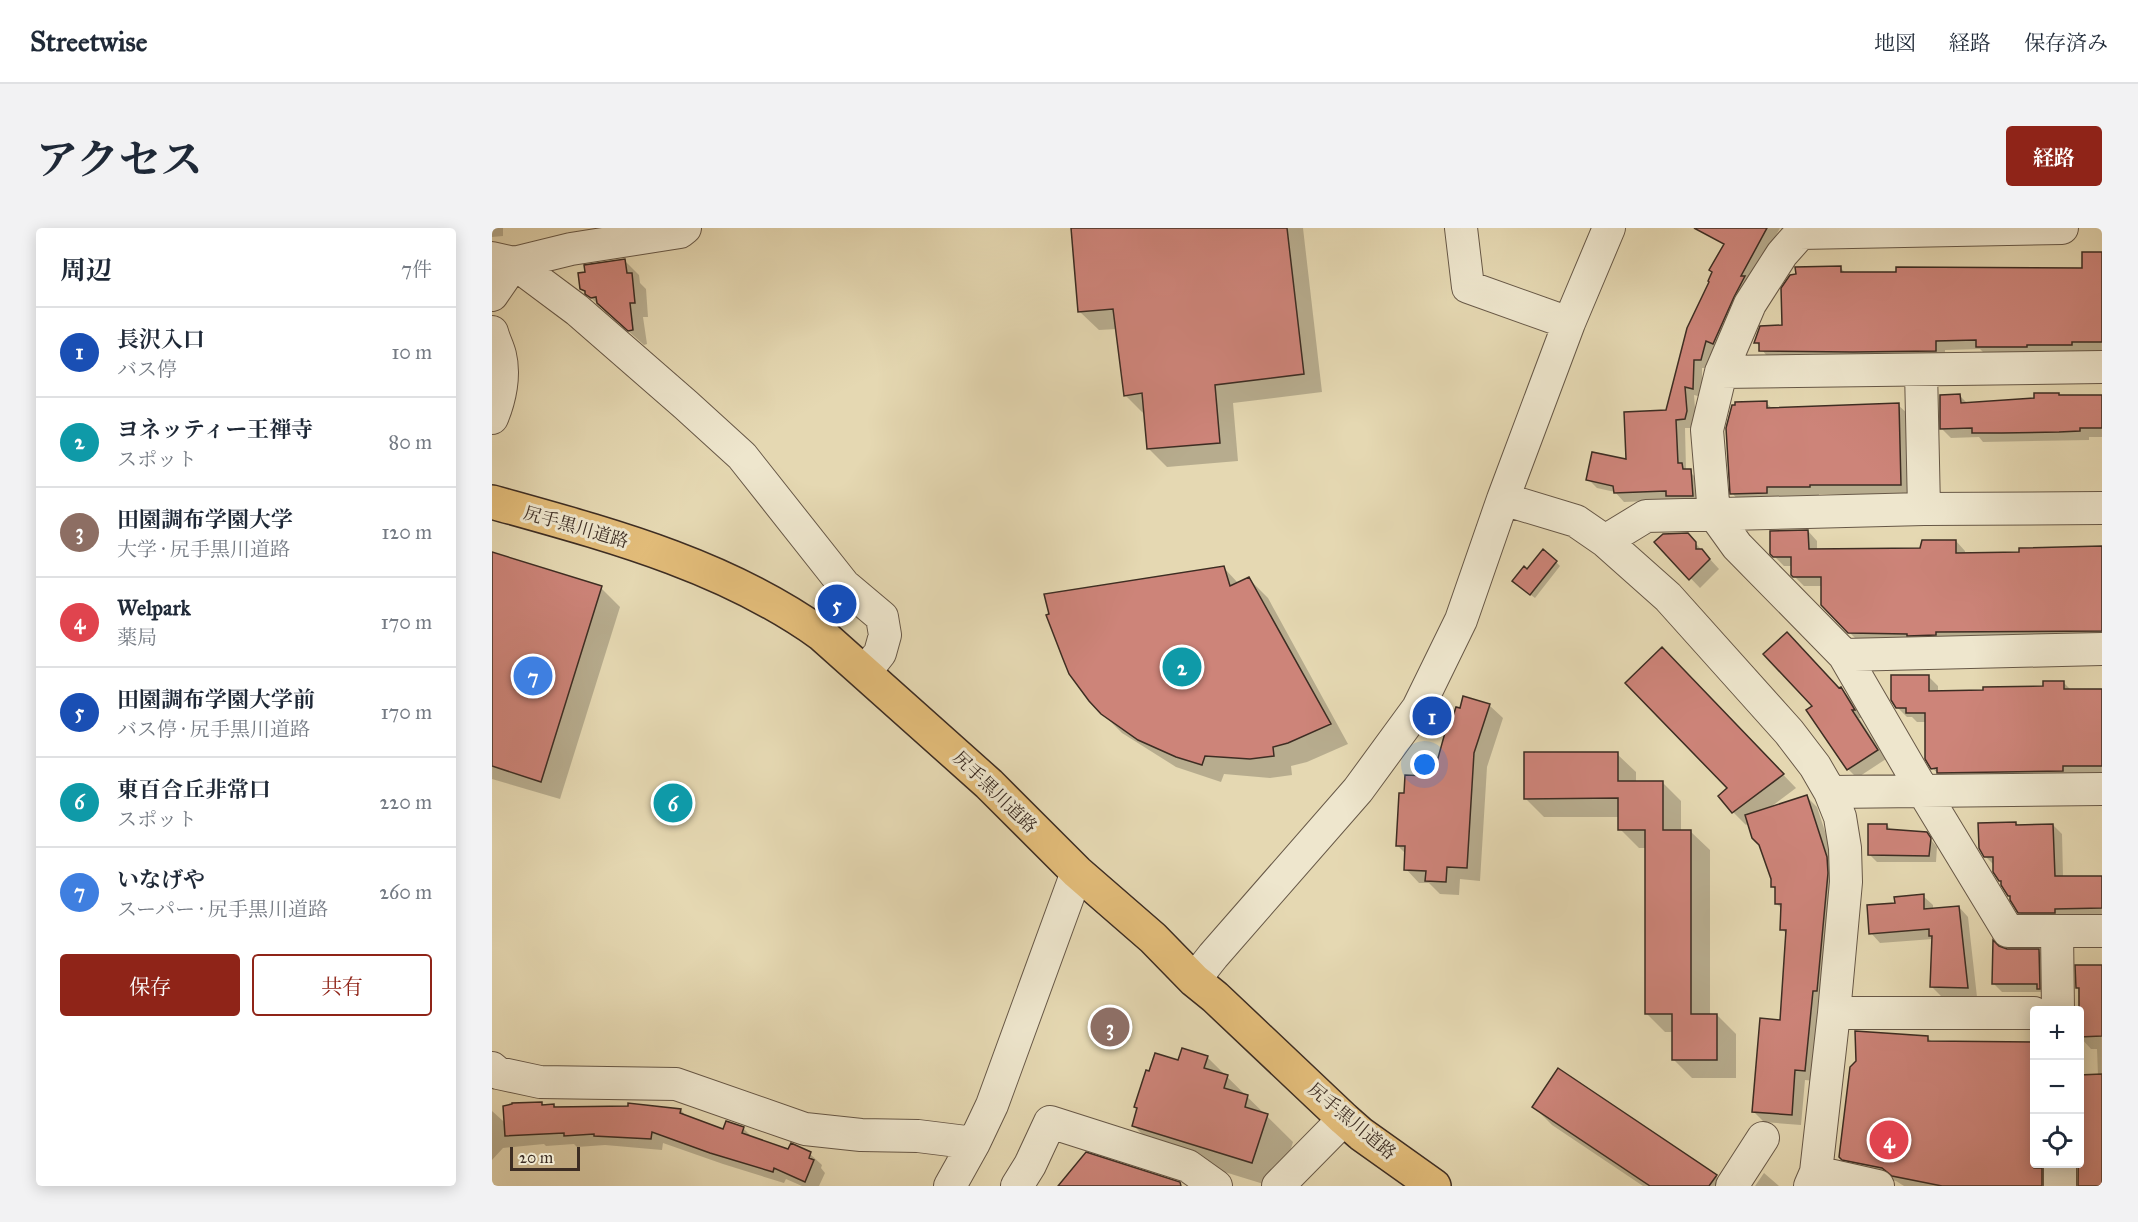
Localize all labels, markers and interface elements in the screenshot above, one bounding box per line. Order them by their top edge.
text: Streetwise [30,24,147,59]
text: 地図 [1874,30,1916,56]
text: 経路 [1949,30,1991,56]
text: 保存済み [2024,30,2108,56]
button: 経路 [2006,126,2102,186]
text: アクセス [36,134,203,186]
text: 周辺 [60,254,112,286]
text: 7件 [401,257,432,281]
text: 長沢入口 [117,326,205,353]
text: 1 [76,340,83,364]
text: 10 m [391,340,432,364]
text: バス停 [117,357,177,381]
text: ヨネッティー王禅寺 [117,416,313,443]
text: 2 [75,430,84,454]
text: 80 m [389,430,432,454]
text: スポット [117,447,197,471]
street label: 尻手黒川道路 [521,502,631,552]
text: 田園調布学園大学 [117,506,293,533]
text: 3 [76,520,84,544]
text: 120 m [381,520,432,544]
text: 大学 · 尻手黒川道路 [117,537,290,561]
pin: 5 [818,582,856,626]
text: Welpark [117,594,191,621]
text: 4 [74,610,85,634]
text: 170 m [381,610,432,634]
text: 薬局 [117,625,157,649]
pin: 2 [1162,644,1202,690]
pin: 7 [514,654,552,698]
text: 田園調布学園大学前 [117,686,315,713]
pin: 1 [1412,694,1452,738]
text: 5 [75,700,84,724]
text: 170 m [381,700,432,724]
text: バス停 · 尻手黒川道路 [117,717,310,741]
street label: 尻手黒川道路 [949,747,1041,837]
your location [1410,750,1439,779]
text: 東百合丘非常口 [117,776,271,803]
pin: 6 [654,780,693,826]
text: 6 [74,790,85,814]
text: 220 m [380,790,432,814]
text: スポット [117,807,197,831]
text: いなげや [117,866,205,893]
text: 7 [74,880,85,904]
text: 260 m [379,880,432,904]
text: スーパー · 尻手黒川道路 [117,897,328,921]
button: 保存 [60,954,240,1016]
button: 共有 [252,954,432,1016]
pin: 3 [1090,1004,1130,1050]
map controls [2030,1006,2084,1168]
button: + [2030,1006,2084,1060]
button: − [2030,1060,2084,1114]
street label: 尻手黒川道路 [1304,1078,1400,1164]
button: locate [2030,1114,2084,1168]
pin: 4 [1870,1118,1908,1162]
scale bar [510,1144,580,1172]
text: 20 m [519,1148,553,1167]

